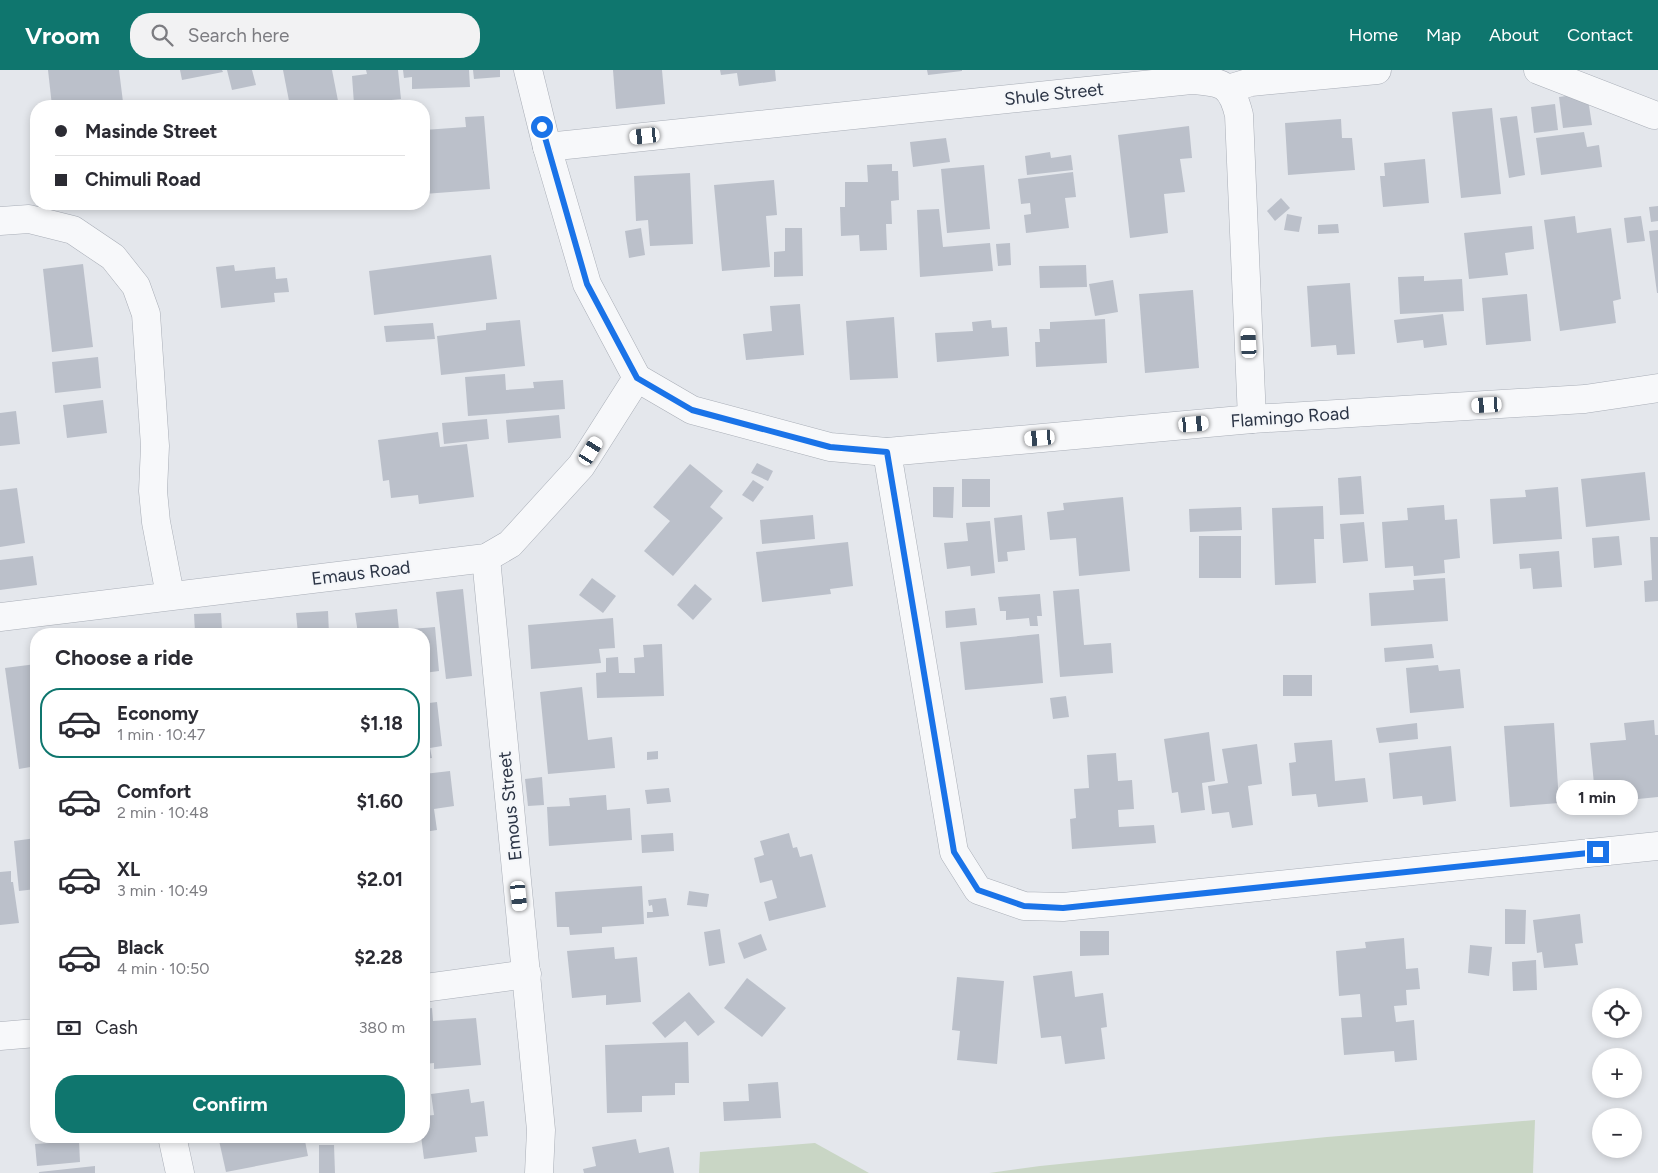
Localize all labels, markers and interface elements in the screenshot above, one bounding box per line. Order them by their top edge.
search box [130,13,480,58]
text: Vroom [25,21,100,50]
icon: search [148,21,176,49]
text: Search here [188,24,289,47]
text: Home [1349,24,1398,46]
text: Map [1426,24,1461,46]
text: About [1489,24,1539,46]
text: Contact [1567,24,1633,46]
street label: Shule Street [1003,78,1105,110]
route start [531,116,553,138]
text: Masinde Street [85,120,217,143]
car [629,127,660,145]
text: Chimuli Road [85,168,201,191]
car [1240,328,1257,358]
car [1471,397,1502,413]
street label: Flamingo Road [1230,402,1350,432]
car [1178,415,1209,433]
car [1024,429,1055,447]
car [576,434,605,468]
street label: Emaus Road [310,556,412,590]
text: Choose a ride [55,644,193,671]
icon: car [57,701,102,746]
text: Economy [117,702,199,725]
text: $1.18 [360,712,403,735]
text: 1 min · 10:47 [117,725,205,744]
street label: Emous Street [493,750,527,862]
icon: car [57,779,102,824]
text: Comfort [117,780,192,803]
callout: 1 min [1557,780,1639,814]
text: 1 min [1578,788,1616,807]
text: $1.60 [356,790,403,813]
text: 2 min · 10:48 [117,803,209,822]
route end [1587,841,1609,863]
icon: car [57,857,102,902]
text: XL [117,858,140,881]
text: $2.01 [356,868,403,891]
car [509,880,528,912]
text: 3 min · 10:49 [117,881,208,900]
icon: car [57,935,102,980]
text: Black [117,936,164,959]
text: $2.28 [354,946,403,969]
text: 4 min · 10:50 [117,959,209,978]
map controls [1592,988,1642,1158]
button: locate [1592,988,1642,1038]
icon: cash [55,1014,83,1042]
text: Cash [95,1016,138,1039]
text: 380 m [359,1018,405,1037]
button: + [1592,1048,1642,1098]
button: Confirm [55,1075,405,1133]
button: − [1592,1108,1642,1158]

